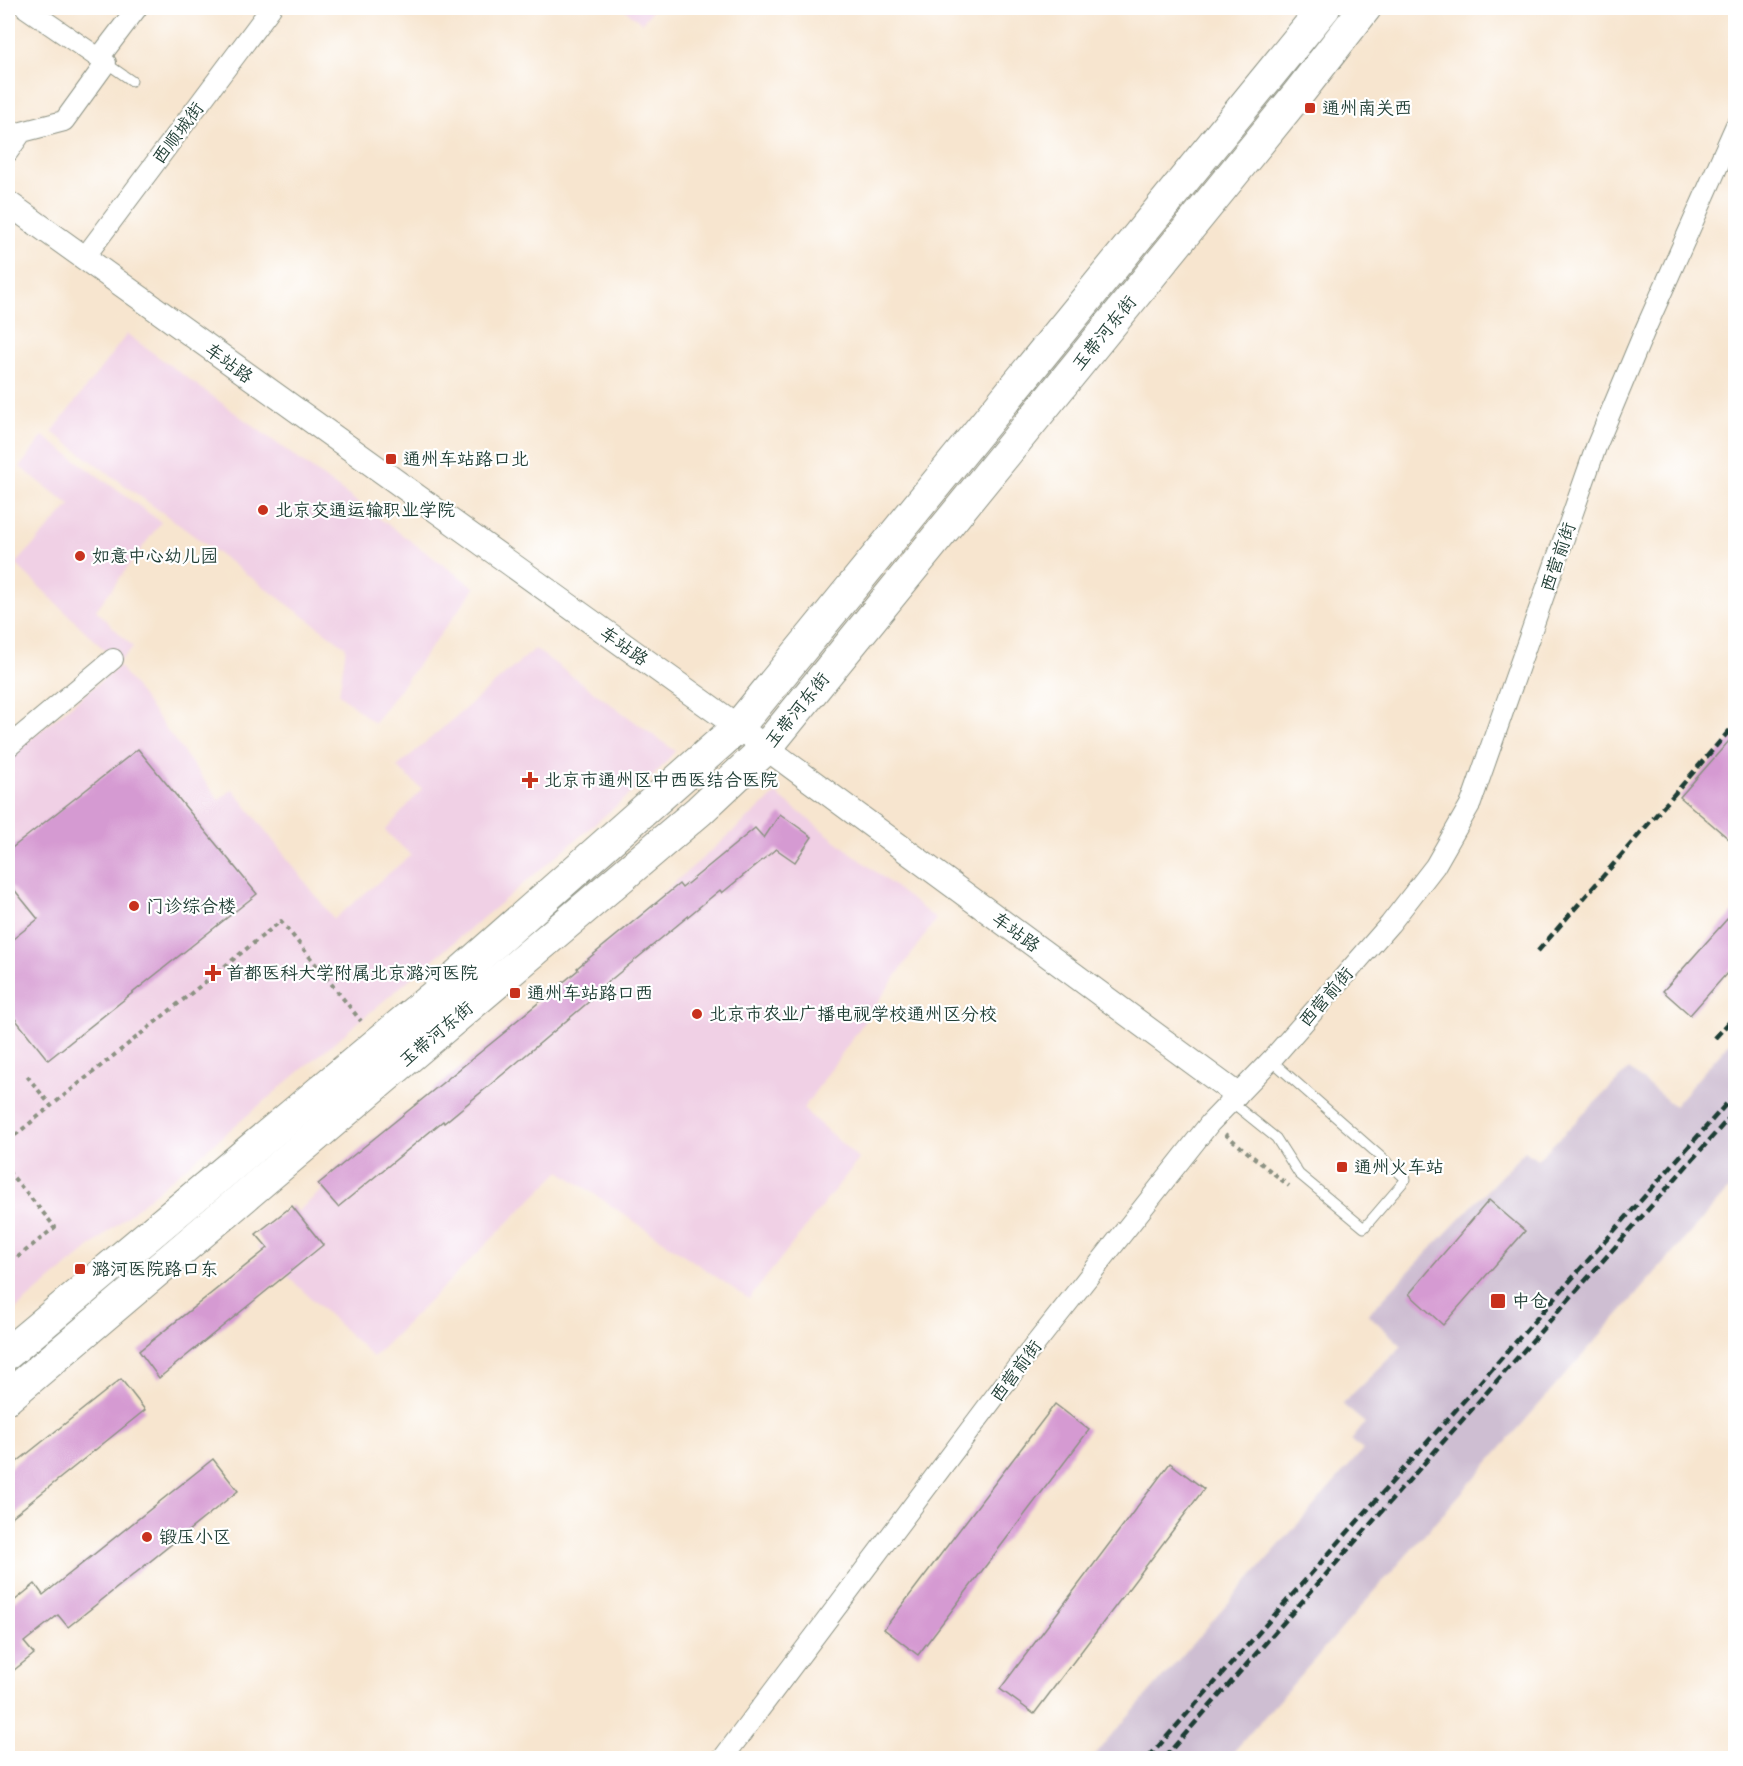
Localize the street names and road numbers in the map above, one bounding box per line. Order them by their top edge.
street label: 西顺城街 [144,95,212,171]
street label: 玉带河东街 [1063,288,1145,378]
street label: 车站路 [198,334,260,392]
street label: 西营前街 [1531,518,1585,596]
street label: 车站路 [593,617,655,675]
street label: 玉带河东街 [756,665,838,755]
street label: 车站路 [985,903,1047,961]
street label: 西营前街 [1290,959,1362,1035]
street label: 玉带河东街 [391,993,481,1075]
street label: 西营前街 [982,1333,1050,1409]

